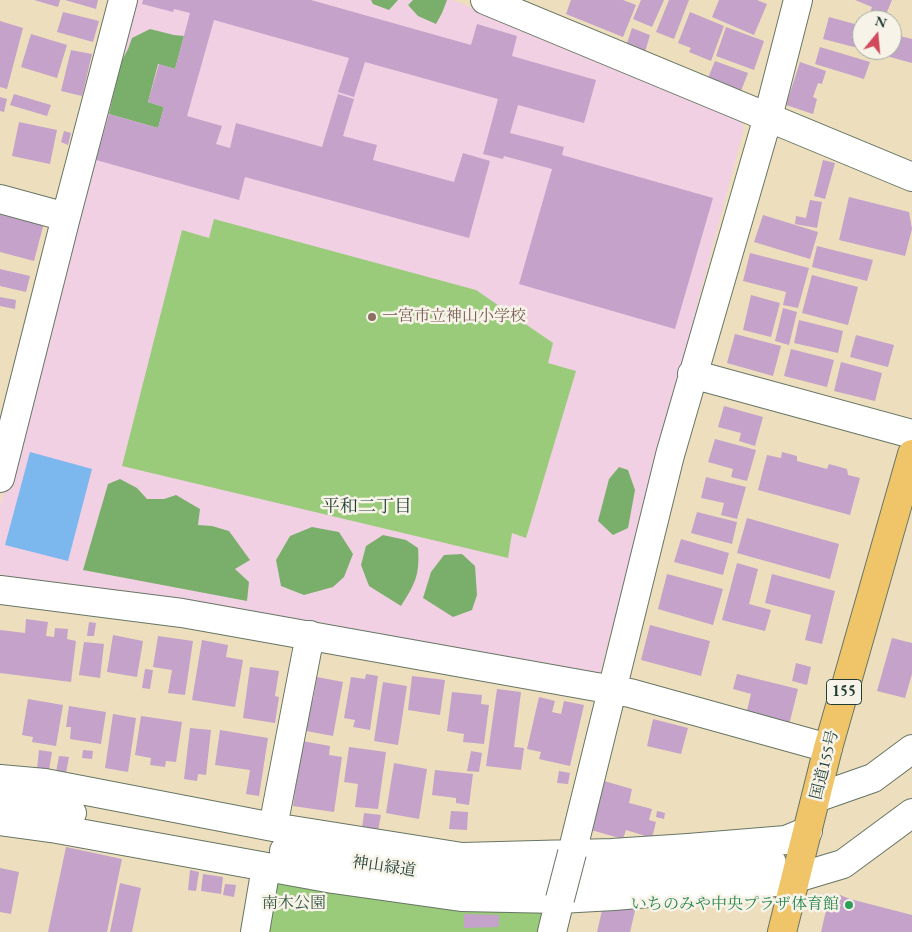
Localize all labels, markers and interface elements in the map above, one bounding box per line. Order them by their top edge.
north arrow [852,10,902,60]
text: N [873,11,889,32]
place label: 一宮市立神山小学校 [382,307,526,327]
marker: 一宮市立神山小学校 [366,311,378,323]
district label: 平和二丁目 [322,496,412,518]
road number: 155 [826,680,862,704]
street label: 国道155号 [807,728,843,802]
street label: 神山緑道 [351,853,417,881]
park label: 南木公園 [262,894,326,914]
place label: いちのみや中央プラザ体育館 [631,895,839,915]
marker: いちのみや中央プラザ体育館 [843,899,855,911]

